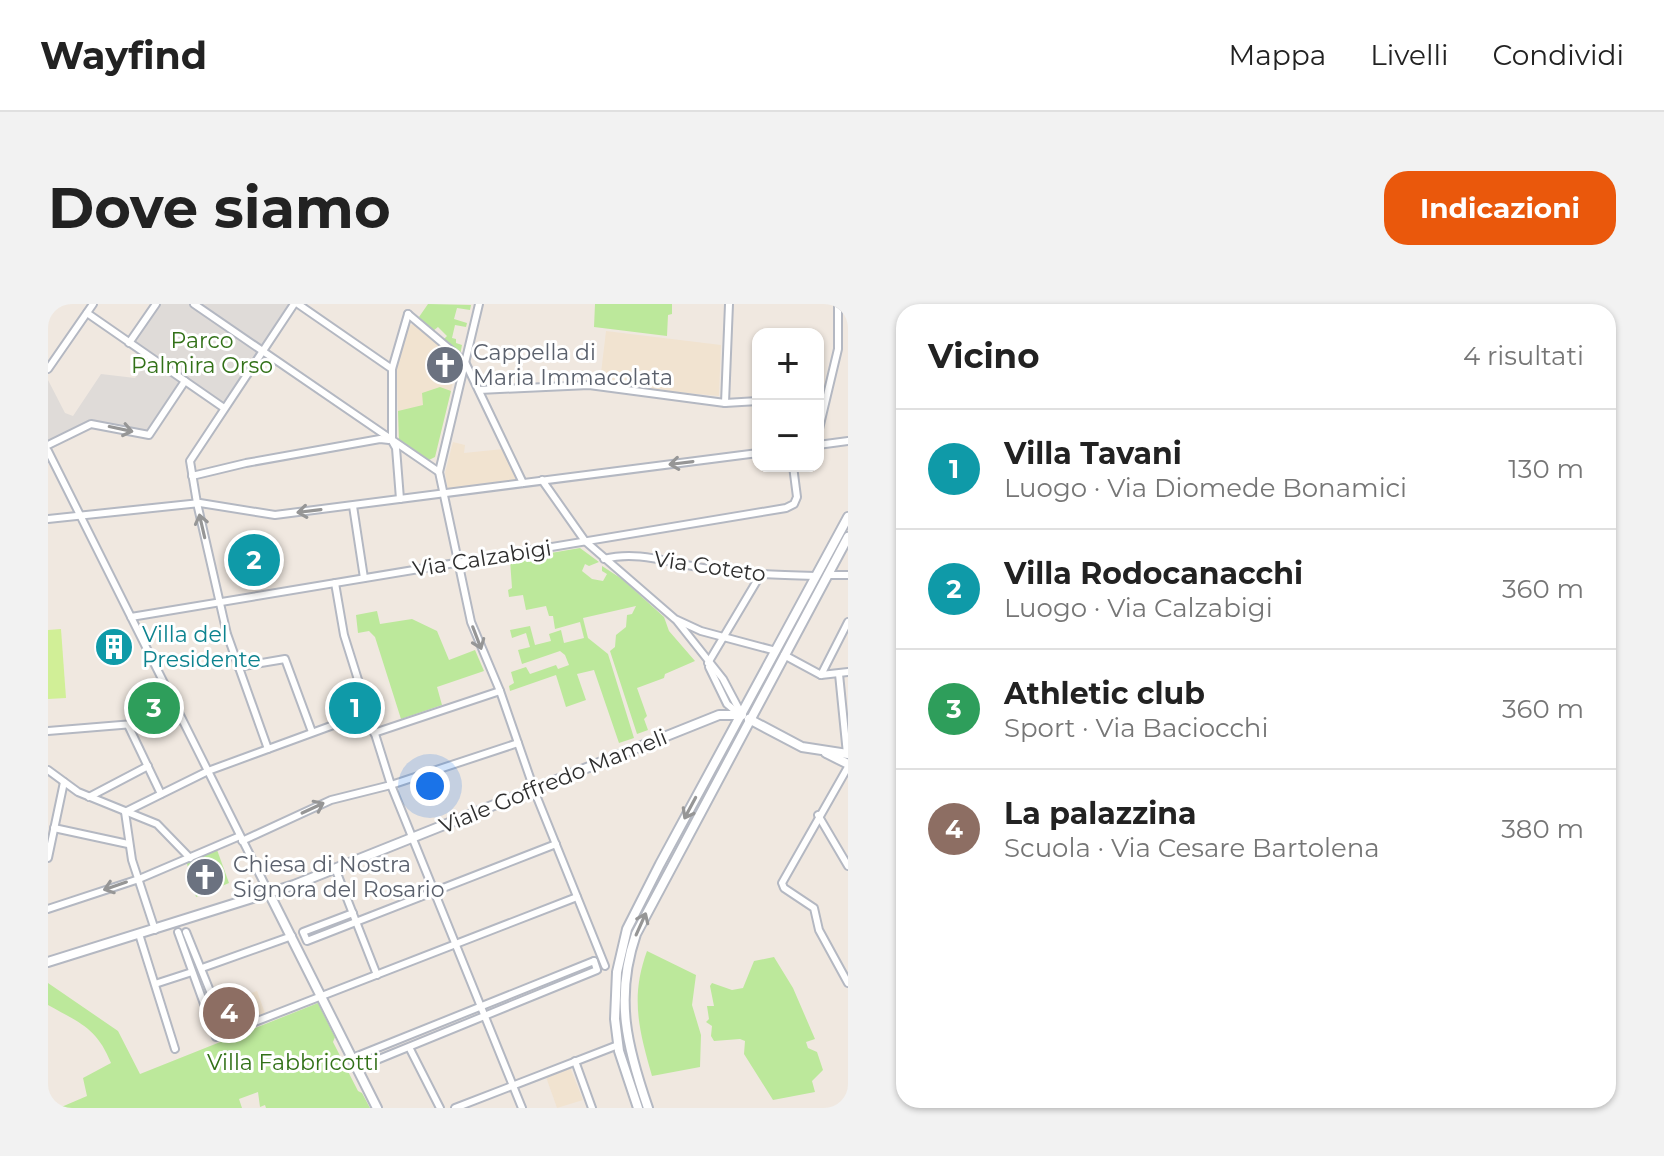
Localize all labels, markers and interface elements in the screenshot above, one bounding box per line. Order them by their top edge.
text: Wayfind [40,32,207,79]
text: Mappa [1229,38,1326,72]
text: Livelli [1370,38,1449,72]
text: Condividi [1493,38,1624,72]
button: Indicazioni [1384,171,1616,245]
text: Dove siamo [48,174,391,242]
park label: Parco Palmira Orso [131,327,273,379]
map controls [752,328,824,472]
button: + [752,328,824,400]
text: Vicino [928,335,1040,377]
place label: Cappella di Maria Immacolata [473,339,673,391]
text: 4 risultati [1463,340,1584,372]
church icon: Cappella di Maria Immacolata [424,344,466,386]
button: − [752,400,824,472]
one-way arrow [107,422,133,437]
text: Villa Tavani [1004,435,1182,472]
text: 1 [949,453,959,485]
text: 130 m [1508,453,1584,485]
one-way arrow [669,456,694,471]
text: Luogo · Via Diomede Bonamici [1004,472,1407,504]
one-way arrow [296,504,323,519]
one-way arrow [194,514,209,540]
pin: 2 [228,530,280,590]
street label: Via Calzabigi [411,534,553,583]
street label: Via Coteto [652,545,768,588]
text: Villa Rodocanacchi [1004,555,1303,592]
text: 2 [946,573,962,605]
text: 360 m [1502,573,1584,605]
text: Luogo · Via Calzabigi [1004,592,1273,624]
place label: Villa del Presidente [142,621,261,673]
one-way arrow [471,625,485,649]
building icon: Villa del Presidente [93,626,135,668]
text: Athletic club [1004,675,1205,712]
pin: 3 [128,678,180,738]
pin: 1 [329,678,381,738]
text: 3 [946,693,962,725]
text: 360 m [1502,693,1584,725]
text: Sport · Via Baciocchi [1004,712,1268,744]
street label: Viale Goffredo Mameli [435,723,671,840]
your location [410,766,450,806]
one-way arrow [682,795,698,819]
text: La palazzina [1004,795,1197,832]
one-way arrow [300,800,324,815]
text: 4 [945,813,963,845]
text: 380 m [1501,813,1584,845]
text: Scuola · Via Cesare Bartolena [1004,832,1380,864]
place label: Chiesa di Nostra Signora del Rosario [233,851,445,903]
church icon: Chiesa di Nostra Signora del Rosario [184,856,226,898]
one-way arrow [103,880,128,895]
one-way arrow [634,912,649,937]
pin: 4 [203,983,255,1043]
park label: Villa Fabbricotti [207,1049,379,1076]

